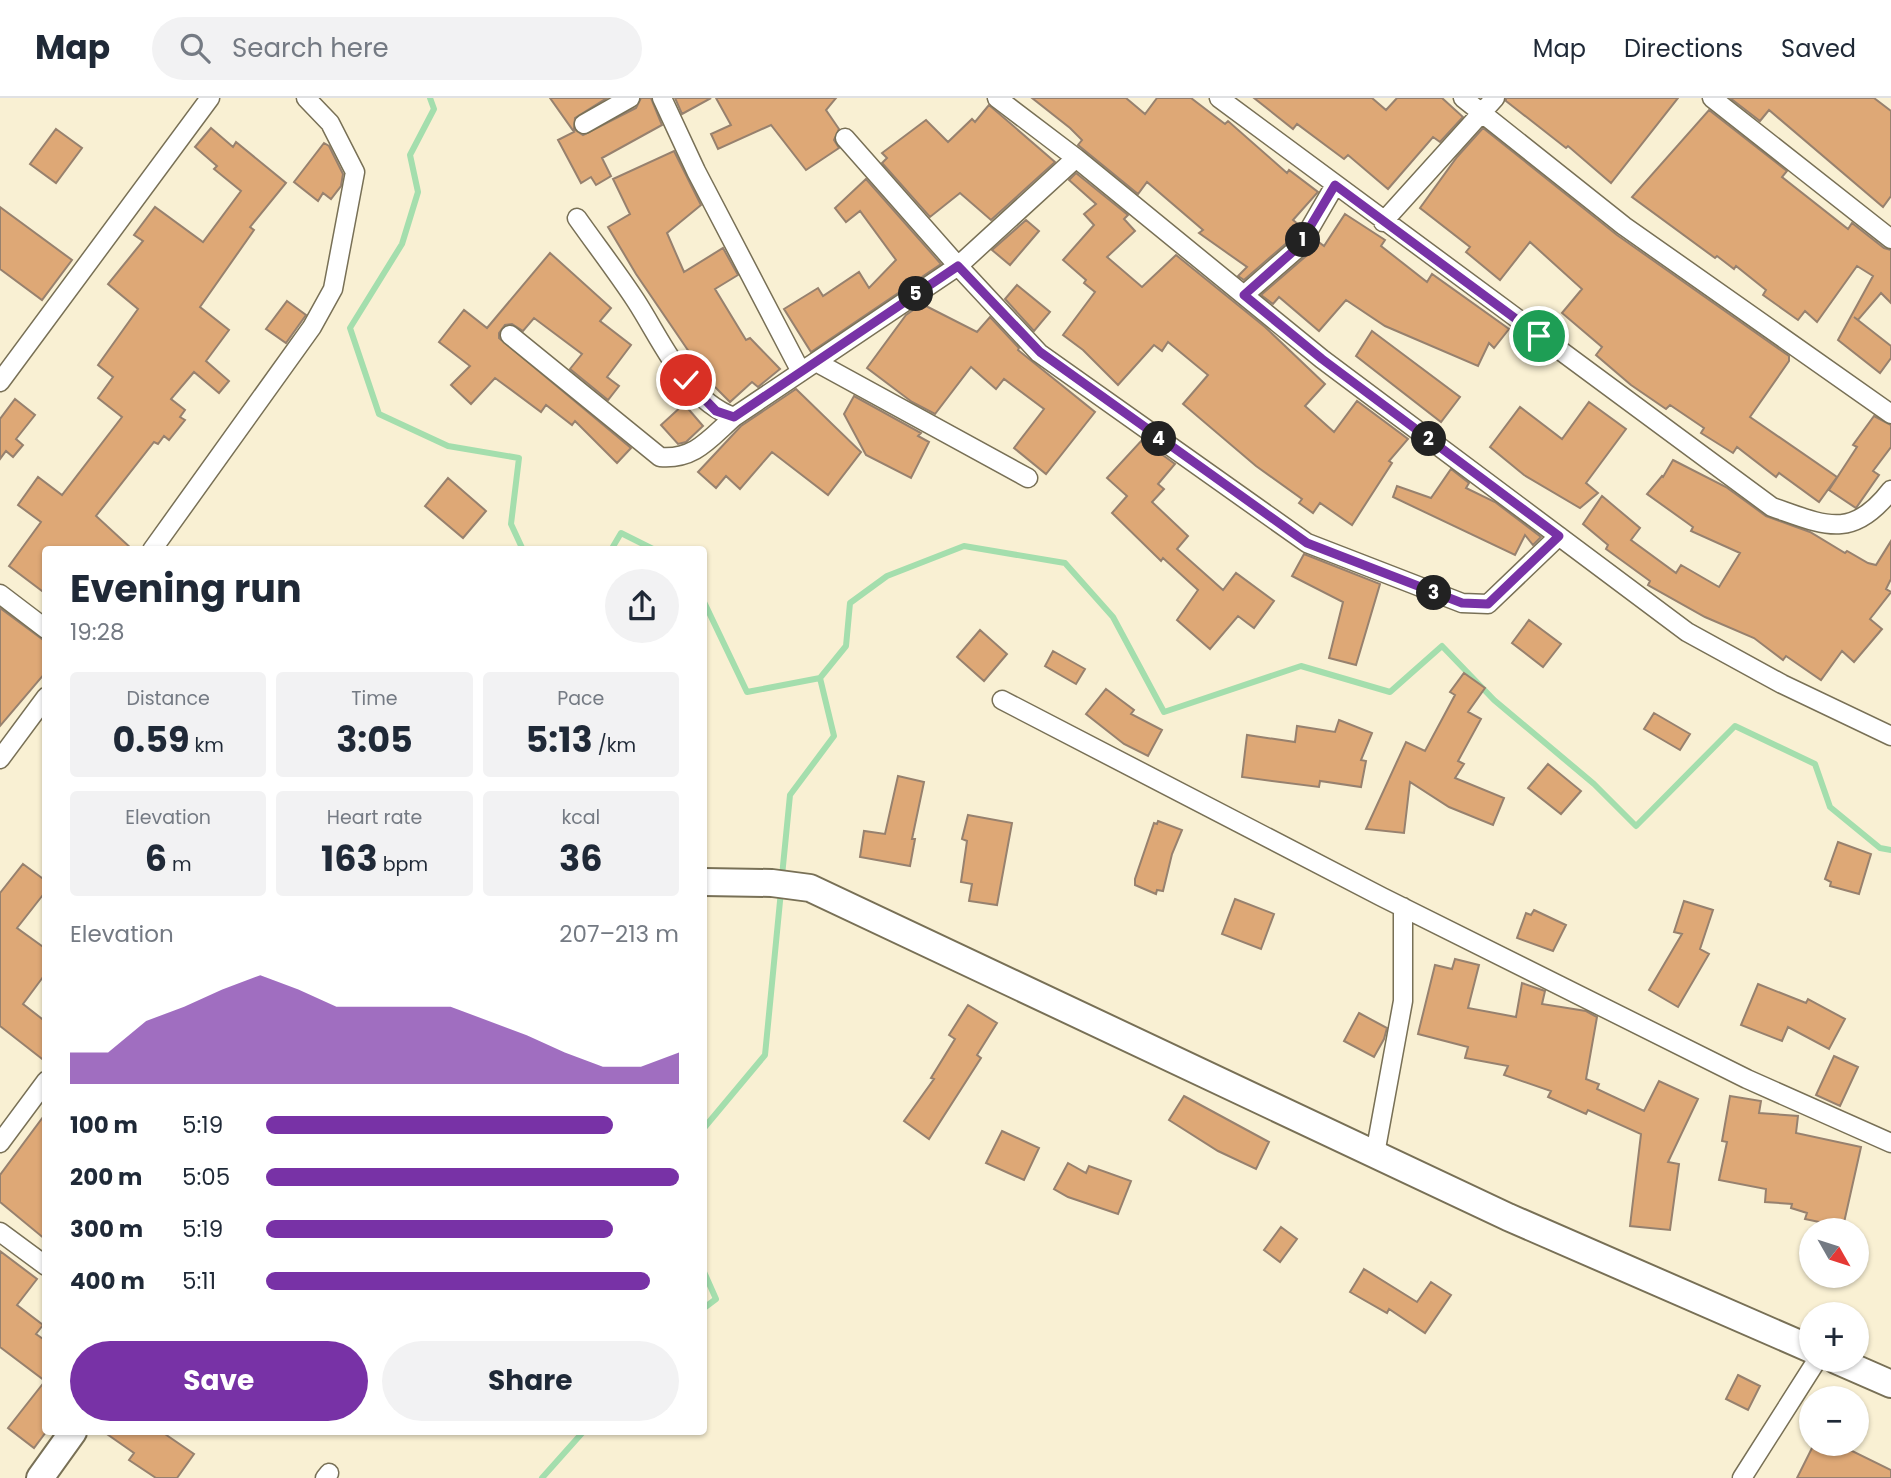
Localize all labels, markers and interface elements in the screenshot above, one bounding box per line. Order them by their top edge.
search box [152,17,642,80]
text: Map [35,24,110,71]
icon: search [176,29,214,67]
text: Search here [232,30,389,66]
text: Map [1533,32,1586,65]
text: Directions [1624,32,1743,65]
text: Saved [1781,32,1856,65]
pin: 1 [1286,222,1320,258]
text: 1 [1299,226,1306,253]
pin: 5 [898,276,934,312]
text: 5 [909,280,922,307]
pin [1509,306,1569,366]
icon: arrive [1520,317,1558,355]
pin [656,350,716,410]
icon: check [667,361,705,399]
pin: 4 [1142,422,1176,456]
pin: 2 [1412,422,1446,456]
text: 4 [1152,425,1165,452]
text: 2 [1423,425,1434,452]
text: Evening run [70,562,302,615]
button: share [605,569,679,643]
pin: 3 [1416,575,1452,610]
text: 3 [1428,579,1439,606]
text: 19:28 [70,616,125,648]
text: Distance [127,685,210,712]
text: Time [351,685,398,712]
text: Pace [557,685,604,712]
text: 0.59 [112,715,189,764]
text: 3:05 [336,715,413,764]
text: 5:13 [526,715,593,764]
text: km [189,732,224,759]
text: /km [593,732,636,759]
text: Elevation [125,804,211,831]
text: Heart rate [327,804,422,831]
text: kcal [561,804,600,831]
text: 6 [145,834,167,883]
text: 163 [321,834,378,883]
text: 36 [559,834,603,883]
text: m [167,851,192,878]
text: bpm [378,851,428,878]
text: Elevation [70,918,174,950]
text: 207–213 m [559,918,679,950]
text: 100 m [70,1109,138,1141]
text: 5:19 [182,1109,223,1141]
text: 200 m [70,1161,142,1193]
text: 5:05 [182,1161,230,1193]
text: 300 m [70,1213,143,1245]
text: 5:19 [182,1213,223,1245]
north arrow [1799,1218,1869,1288]
map controls [1799,1218,1869,1456]
text: 400 m [70,1265,145,1297]
text: 5:11 [182,1265,216,1297]
button: + [1799,1302,1869,1372]
button: Save [70,1341,368,1421]
button: Share [382,1341,679,1421]
button: − [1799,1386,1869,1456]

